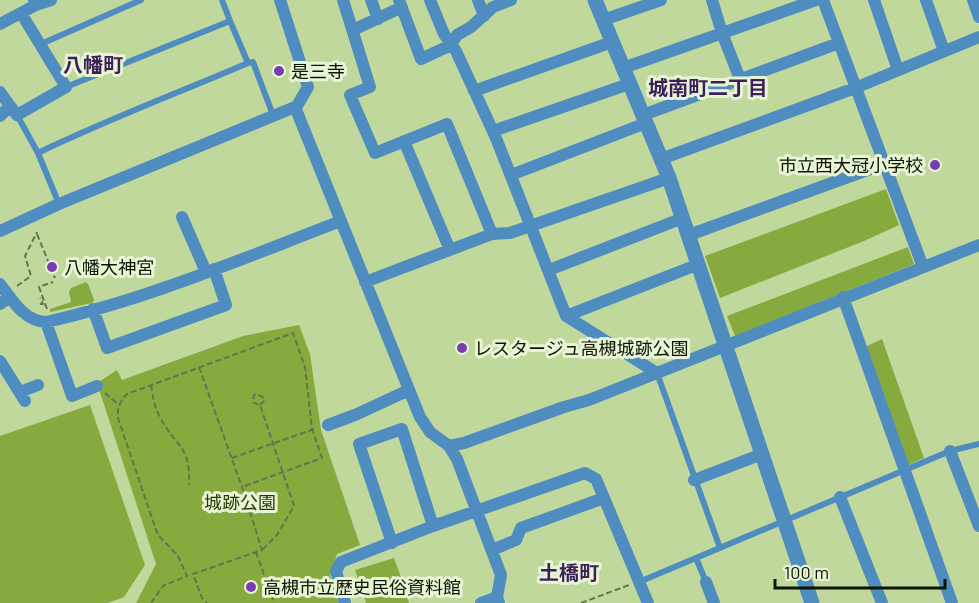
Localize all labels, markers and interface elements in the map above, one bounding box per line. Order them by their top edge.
district label: 八幡町 [63,52,123,76]
place label: 是三寺 [291,60,345,82]
marker: 是三寺 [272,64,286,78]
district label: 城南町二丁目 [648,75,768,99]
place label: 市立西大冠小学校 [779,154,923,176]
marker: 市立西大冠小学校 [928,158,942,172]
place label: 八幡大神宮 [64,256,154,278]
marker: 八幡大神宮 [45,260,59,274]
place label: レスタージュ高槻城跡公園 [474,337,688,359]
marker: レスタージュ高槻城跡公園 [455,341,469,355]
park label: 城跡公園 [204,491,276,513]
scale bar [775,552,944,590]
district label: 土橋町 [539,560,599,584]
text: 100 m [784,561,829,583]
place label: 高槻市立歴史民俗資料館 [263,576,461,598]
marker: 高槻市立歴史民俗資料館 [244,580,258,594]

